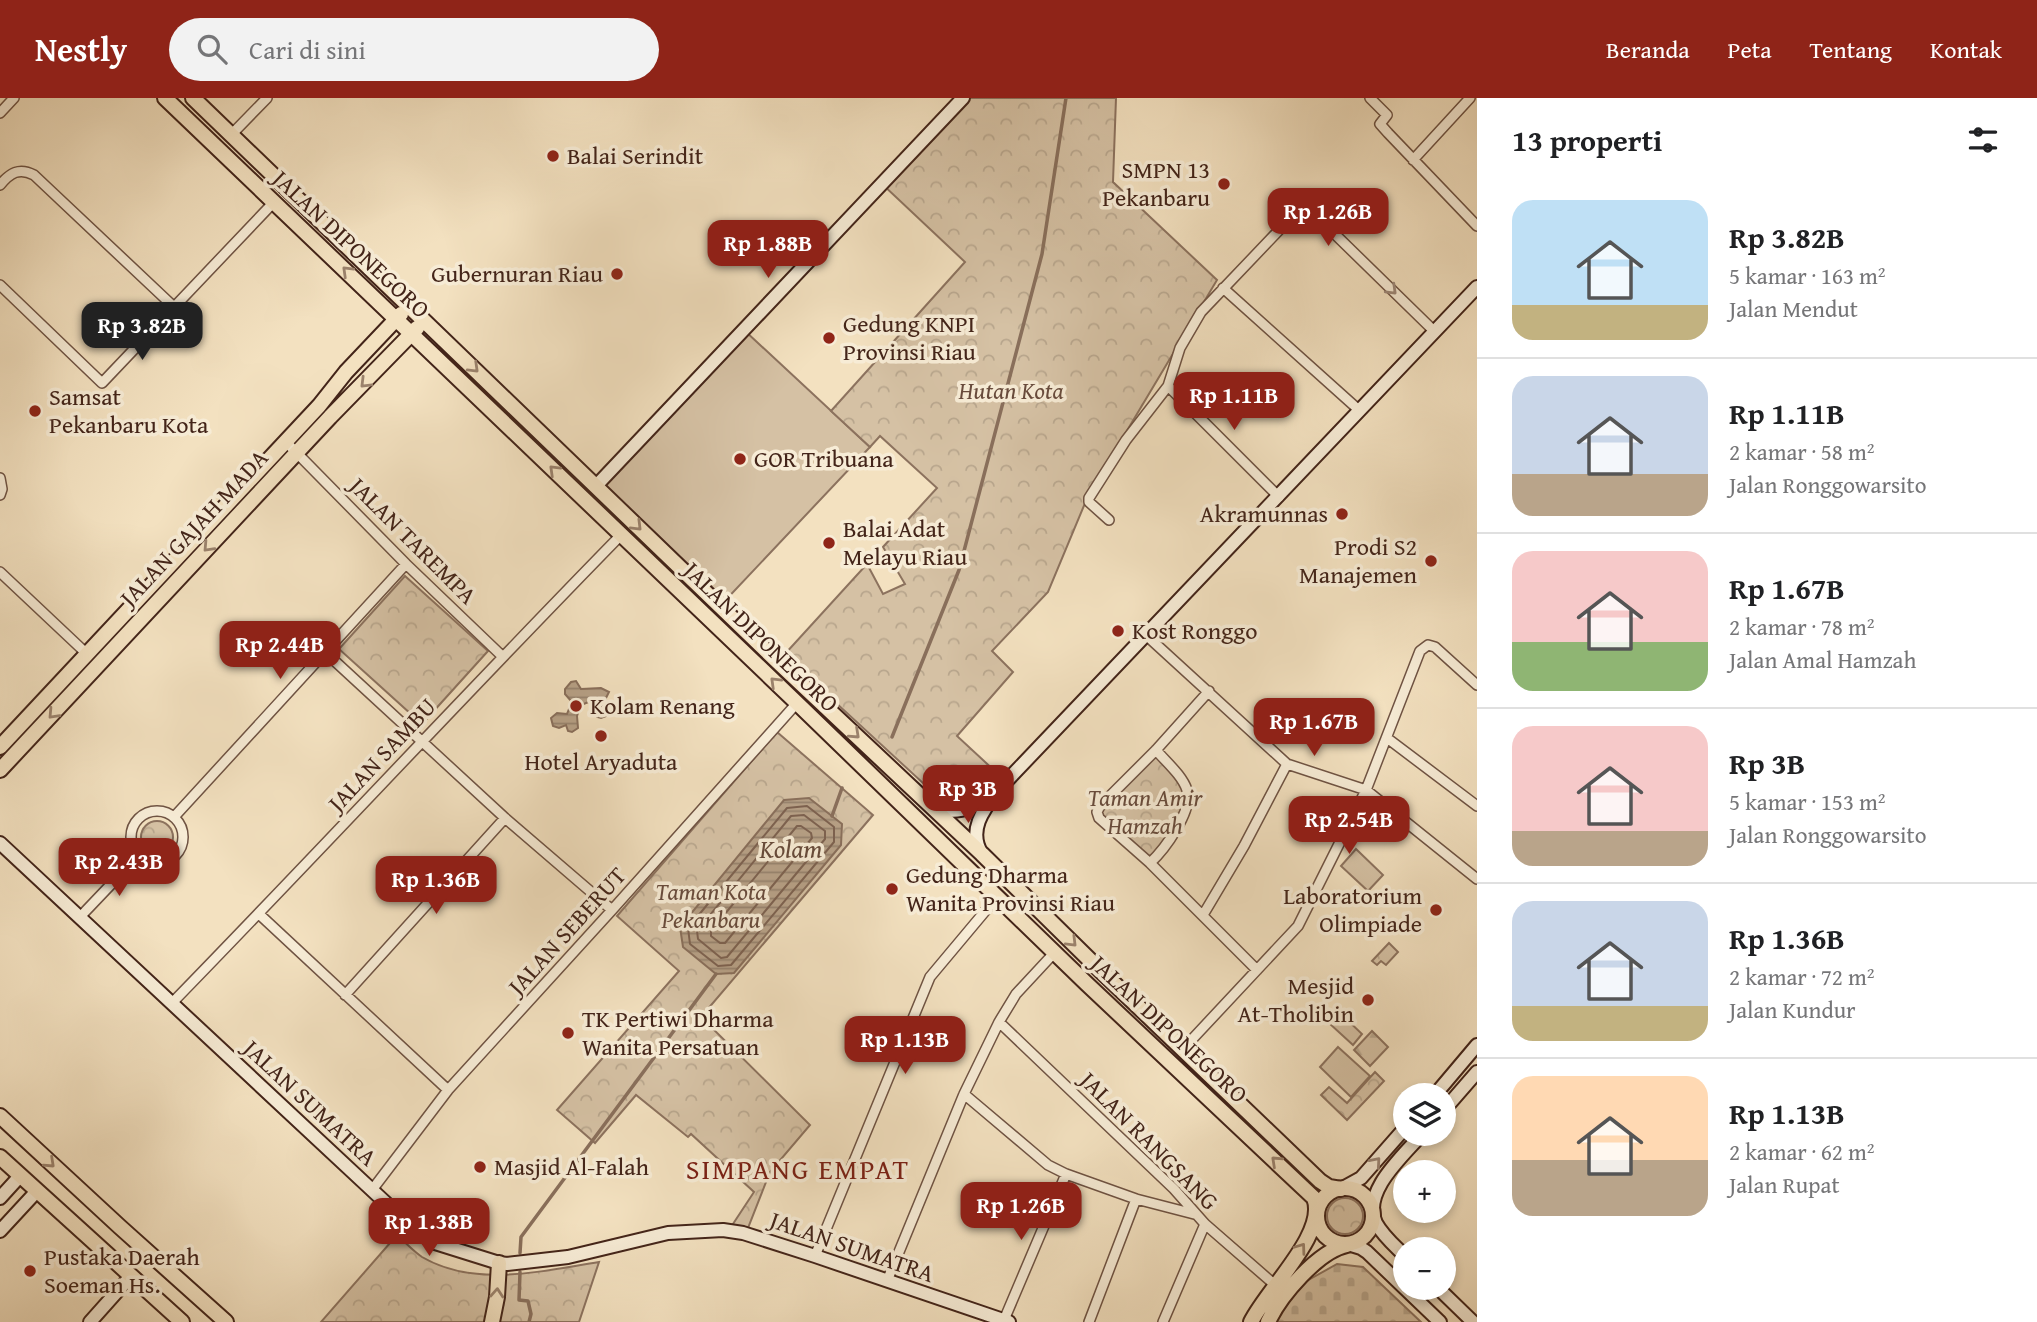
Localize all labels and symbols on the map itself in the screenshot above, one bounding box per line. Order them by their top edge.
place label: Balai Serindit [567,138,704,173]
marker: Balai Serindit [545,148,561,164]
place label: SMPN 13 Pekanbaru [1102,152,1210,215]
street label: JALAN DIPONEGORO [263,159,438,326]
marker: SMPN 13 Pekanbaru [1216,176,1232,192]
pin: Rp 1.26B [1256,188,1400,248]
pin: Rp 1.88B [696,220,840,280]
place label: Gubernuran Riau [431,256,603,291]
marker: Gubernuran Riau [609,266,625,282]
one-way arrow [342,267,355,280]
one-way arrow [1384,282,1396,294]
pin: Rp 3.82B [70,302,214,362]
place label: Gedung KNPI Provinsi Riau [843,306,976,369]
marker: Gedung KNPI Provinsi Riau [821,330,837,346]
one-way arrow [466,359,479,372]
pin: Rp 1.11B [1162,372,1306,432]
park label: Hutan Kota [958,373,1063,408]
one-way arrow [360,374,373,387]
place label: Samsat Pekanbaru Kota [49,379,209,442]
marker: Samsat Pekanbaru Kota [27,403,43,419]
street label: JALAN GAJAH MADA [109,441,276,616]
place label: GOR Tribuana [754,441,894,476]
marker: GOR Tribuana [732,451,748,467]
one-way arrow [549,466,562,479]
street label: JALAN TAREMPA [340,467,485,613]
place label: Akramunnas [1200,496,1328,531]
marker: Akramunnas [1334,506,1350,522]
place label: Balai Adat Melayu Riau [843,511,967,574]
one-way arrow [629,518,642,531]
place label: Prodi S2 Manajemen [1299,529,1418,592]
marker: Balai Adat Melayu Riau [821,535,837,551]
one-way arrow [203,539,216,552]
street label: JALAN DIPONEGORO [674,551,847,720]
marker: Prodi S2 Manajemen [1423,553,1439,569]
place label: Kost Ronggo [1132,613,1257,648]
pin: Rp 2.44B [208,622,352,681]
marker: Kost Ronggo [1110,623,1126,639]
one-way arrow [770,678,783,690]
place label: Kolam Renang [590,688,735,723]
street label: JALAN SAMBU [317,690,444,822]
marker: Kolam Renang [568,698,584,714]
pin: Rp 1.67B [1242,698,1386,758]
one-way arrow [48,706,61,719]
one-way arrow [847,726,860,739]
marker: Hotel Aryaduta [593,728,609,744]
place label: Hotel Aryaduta [525,744,678,779]
pin: Rp 3B [919,766,1017,825]
park label: Taman Amir Hamzah [1088,780,1203,843]
pin: Rp 2.54B [1277,796,1421,856]
water label: Kolam [758,829,823,868]
pin: Rp 2.43B [47,838,191,898]
pin: Rp 1.36B [364,856,508,916]
place label: Gedung Dharma Wanita Provinsi Riau [906,857,1115,920]
street label: JALAN SEBERUT [497,859,634,1005]
park label: Taman Kota Pekanbaru [656,874,766,937]
place label: Laboratorium Olimpiade [1283,878,1422,941]
marker: Gedung Dharma Wanita Provinsi Riau [884,881,900,897]
marker: Laboratorium Olimpiade [1428,902,1444,918]
one-way arrow [1064,934,1077,947]
street label: JALAN DIPONEGORO [1081,944,1256,1111]
place label: Mesjid At-Tholibin [1237,968,1355,1031]
marker: Mesjid At-Tholibin [1360,992,1376,1008]
place label: TK Pertiwi Dharma Wanita Persatuan [582,1001,774,1064]
pin: Rp 1.13B [833,1016,977,1076]
marker: TK Pertiwi Dharma Wanita Persatuan [560,1025,576,1041]
street label: JALAN SUMATRA [233,1029,385,1174]
street label: JALAN RANGSANG [1070,1061,1227,1218]
district label: SIMPANG EMPAT [686,1148,910,1189]
place label: Masjid Al-Falah [494,1149,650,1184]
one-way arrow [42,1154,55,1167]
one-way arrow [1271,1157,1284,1169]
one-way arrow [1368,1157,1380,1170]
marker: Masjid Al-Falah [472,1159,488,1175]
pin: Rp 1.26B [949,1182,1093,1242]
pin: Rp 1.38B [357,1198,501,1258]
street label: JALAN SUMATRA [762,1201,939,1291]
place label: Pustaka Daerah Soeman Hs. [44,1239,200,1302]
one-way arrow [1293,1243,1305,1256]
marker: Pustaka Daerah Soeman Hs. [22,1263,38,1279]
one-way arrow [489,1287,504,1298]

